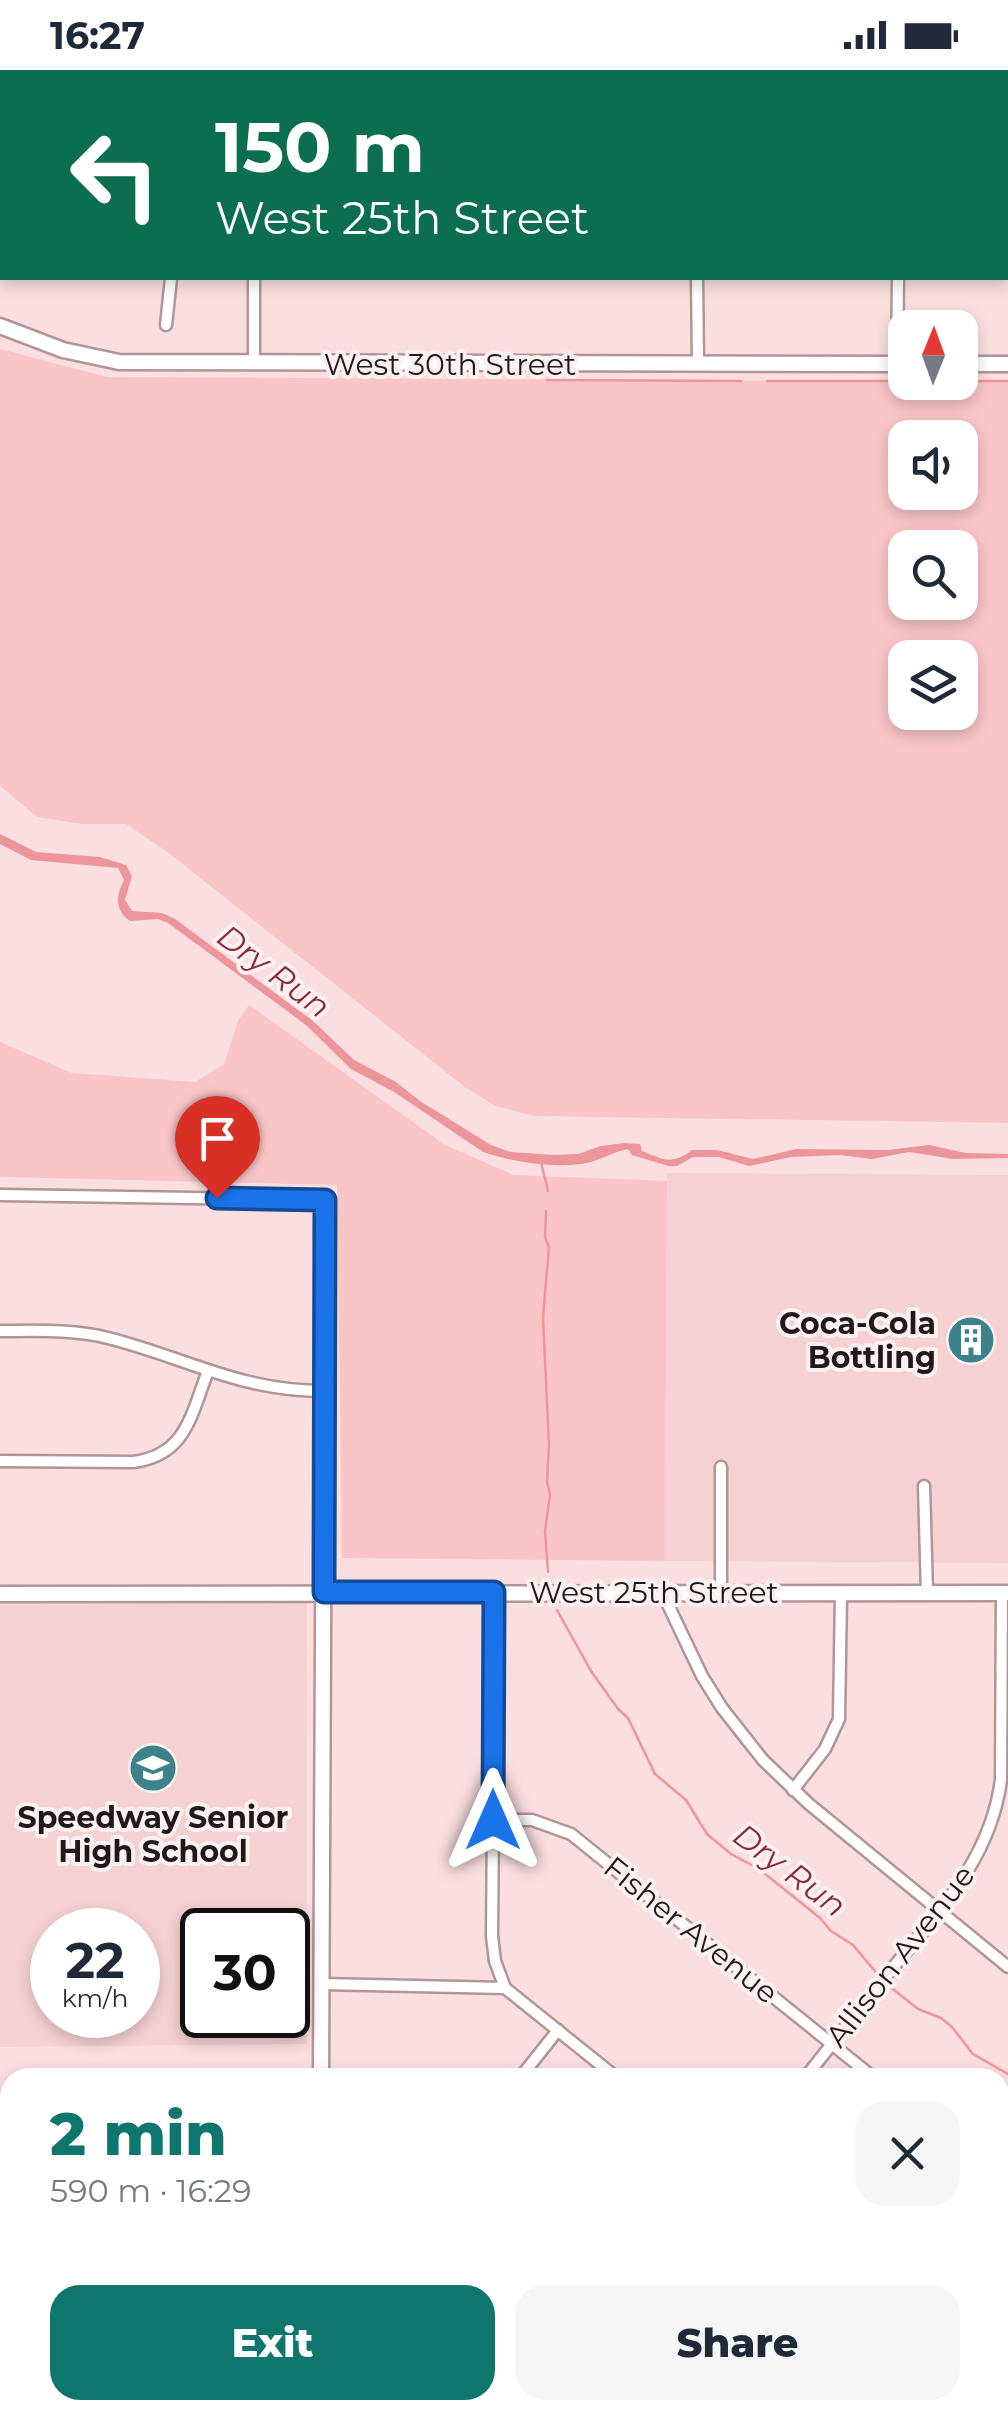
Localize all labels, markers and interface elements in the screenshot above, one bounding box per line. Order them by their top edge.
text: 16:27 [50,12,145,59]
text: 150 m [215,104,425,190]
icon: left [50,110,180,240]
text: West 25th Street [215,190,589,245]
north arrow [888,310,978,400]
map controls [888,310,978,730]
street label: West 30th Street [324,346,576,383]
button: sound [888,420,978,510]
button: search [888,530,978,620]
button: layers [888,640,978,730]
water label: Dry Run [210,916,338,1026]
pin [175,1096,260,1199]
icon: arrive [190,1111,245,1166]
place label: Coca-Cola Bottling [779,1305,936,1376]
building icon: Coca-Cola Bottling [945,1314,997,1366]
street label: West 25th Street [529,1574,779,1611]
school or university icon: Speedway Senior High School [127,1742,179,1794]
position arrow [441,1768,545,1872]
place label: Speedway Senior High School [18,1799,289,1870]
water label: Dry Run [726,1815,854,1925]
street label: Fisher Avenue [597,1849,785,2011]
street label: Allison Avenue [818,1858,982,2054]
speed limit sign: 30 [180,1908,310,2038]
text: 22 [66,1930,125,1991]
text: km/h [62,1983,128,2013]
text: 2 min [50,2097,227,2170]
button: close [855,2101,960,2206]
text: 590 m · 16:29 [50,2171,251,2210]
button: Exit [50,2285,495,2400]
button: Share [515,2285,960,2400]

